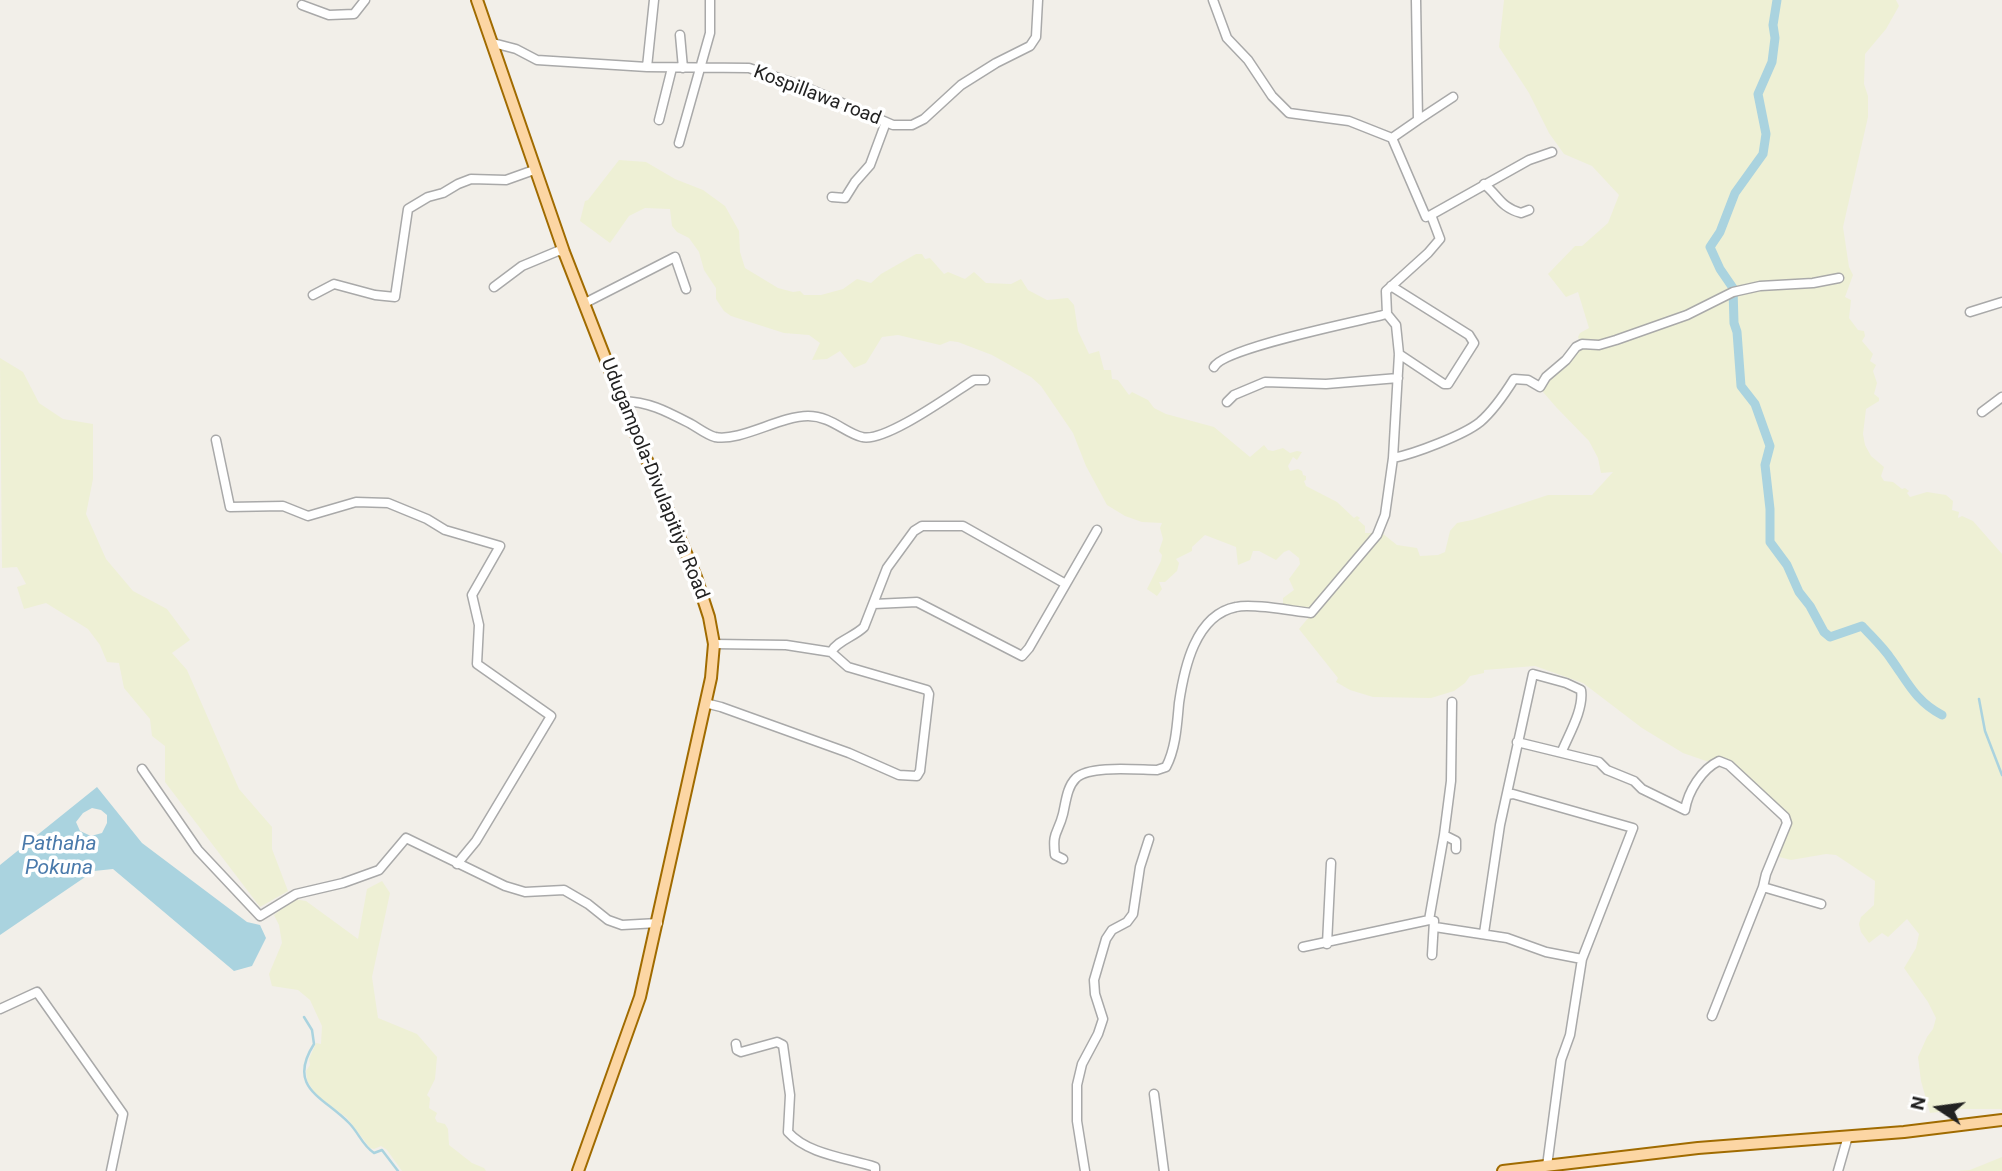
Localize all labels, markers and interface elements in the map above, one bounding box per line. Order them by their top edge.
street label: Kospillawa road [750,61,884,131]
street label: Udugampola-Divulapitiya Road [595,355,713,603]
water label: Pathaha Pokuna [21,832,97,882]
north arrow [1904,1073,1974,1143]
text: N [1905,1094,1931,1112]

